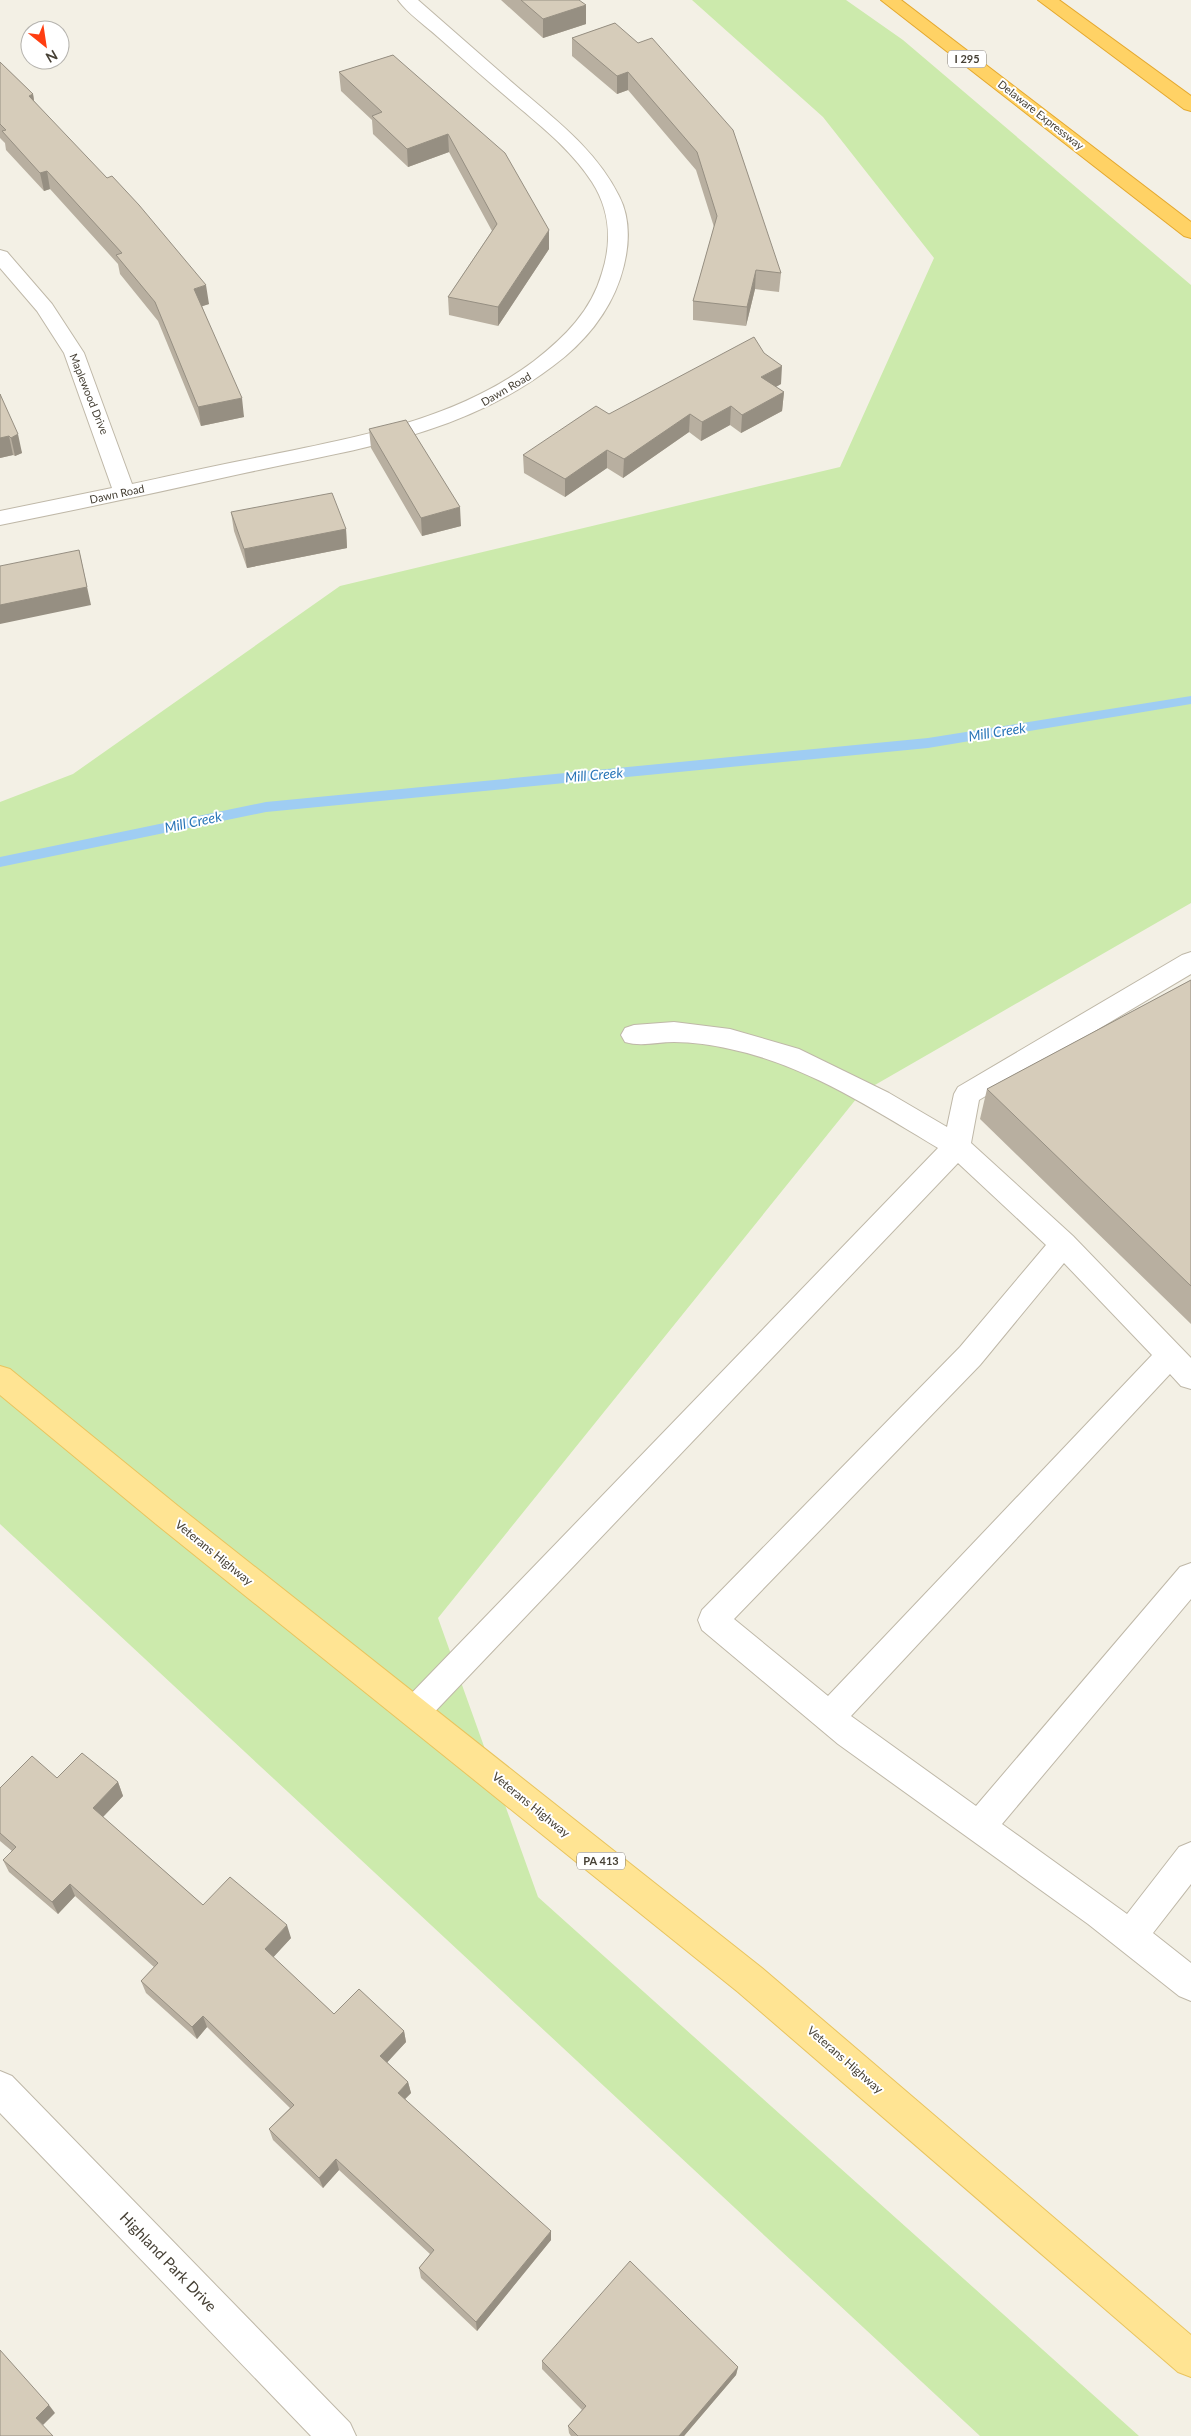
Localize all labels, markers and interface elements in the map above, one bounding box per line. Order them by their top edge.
north arrow [20,20,70,70]
text: N [43,47,61,67]
road number: I 295 [948,51,986,68]
street label: Delaware Expressway [996,77,1087,152]
street label: Maplewood Drive [67,351,112,436]
street label: Dawn Road [478,369,533,408]
street label: Dawn Road [88,481,145,506]
water label: Mill Creek [967,719,1027,744]
water label: Mill Creek [564,763,624,785]
water label: Mill Creek [163,807,223,836]
street label: Veterans Highway [172,1517,257,1589]
street label: Veterans Highway [489,1769,574,1841]
road number: PA 413 [577,1852,625,1870]
street label: Veterans Highway [804,2023,887,2097]
street label: Highland Park Drive [117,2208,221,2315]

